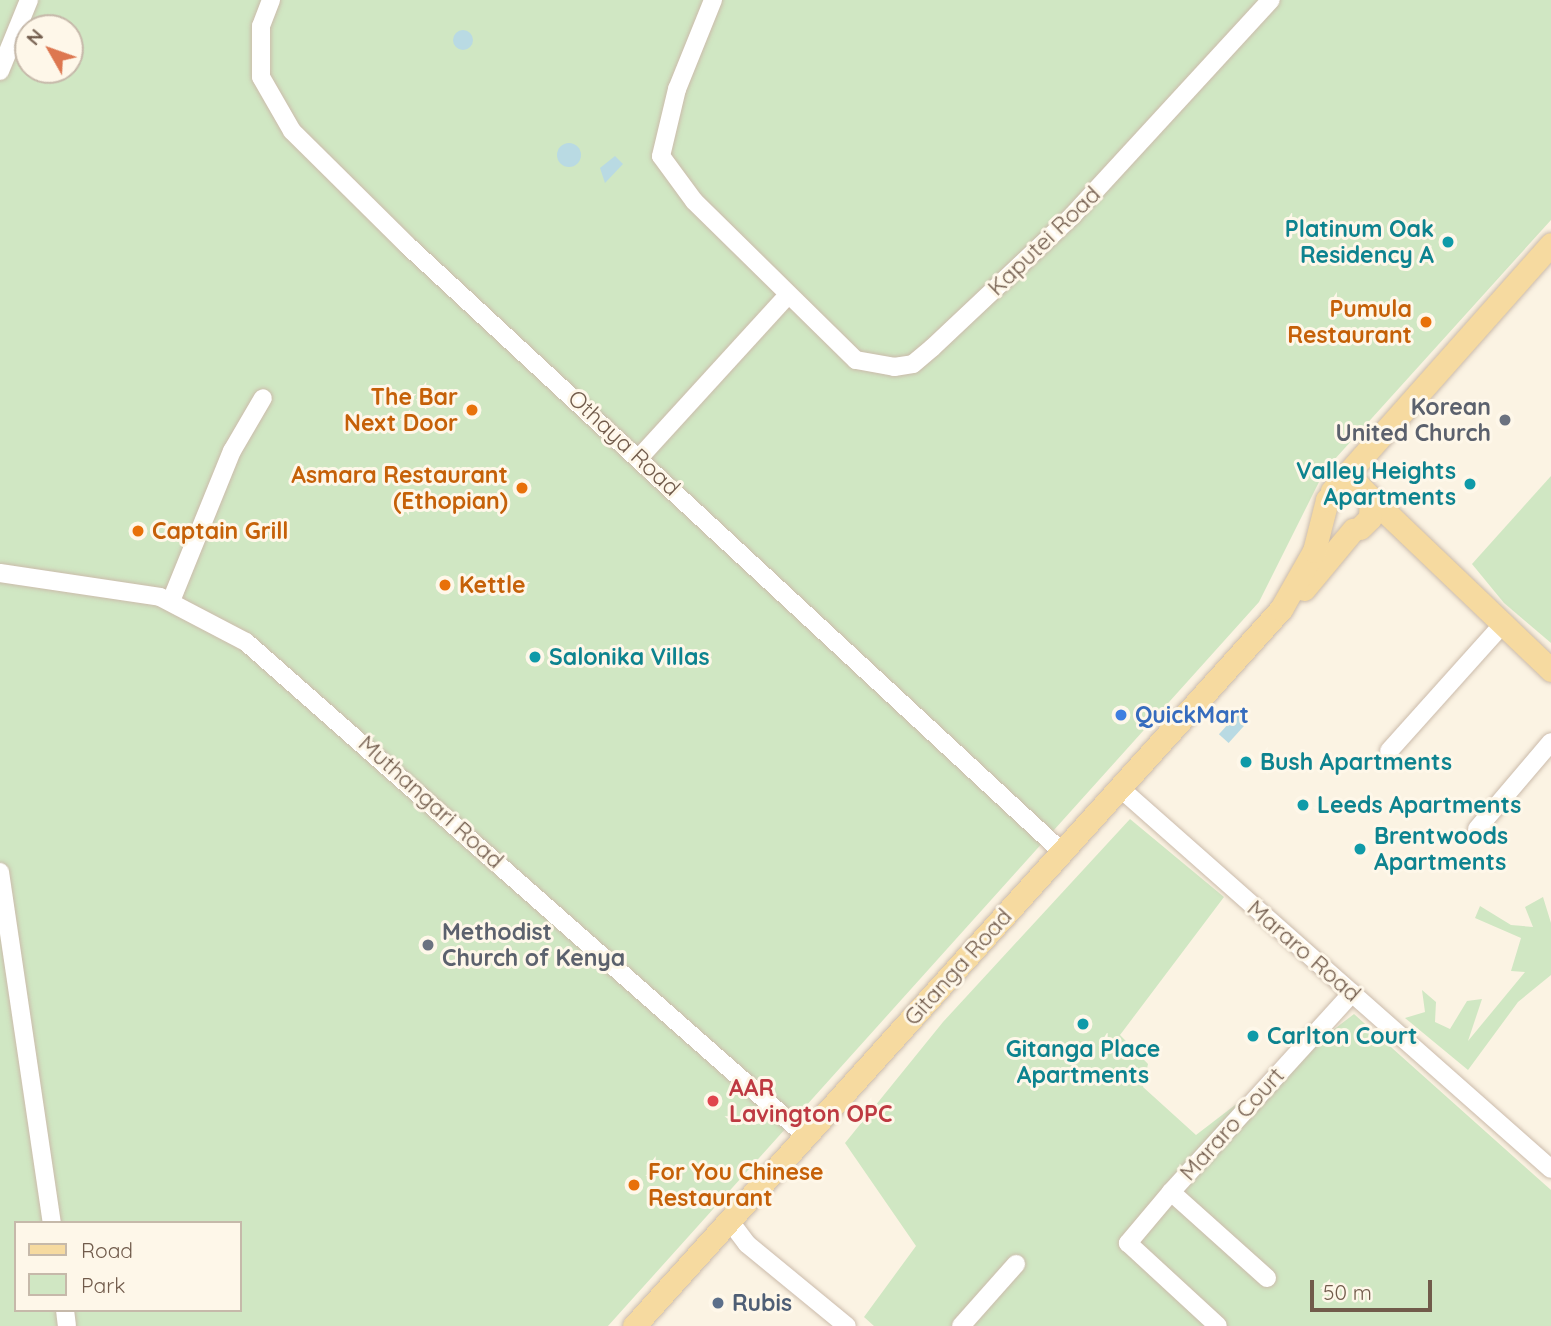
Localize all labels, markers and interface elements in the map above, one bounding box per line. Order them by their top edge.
north arrow [14,14,84,84]
text: N [21,24,48,50]
street label: Kaputei Road [982,181,1106,301]
place label: Platinum Oak Residency A [1285,215,1434,269]
marker: Platinum Oak Residency A [1440,234,1456,250]
place label: Pumula Restaurant [1287,295,1412,349]
marker: Pumula Restaurant [1418,314,1434,330]
place label: The Bar Next Door [344,383,458,437]
street label: Othaya Road [562,384,686,502]
place label: Korean United Church [1336,393,1491,447]
marker: The Bar Next Door [464,402,480,418]
marker: Korean United Church [1497,412,1513,428]
place label: Valley Heights Apartments [1296,457,1456,511]
place label: Asmara Restaurant (Ethopian) [291,461,508,515]
marker: Valley Heights Apartments [1462,476,1478,492]
marker: Asmara Restaurant (Ethopian) [514,480,530,496]
place label: Captain Grill [152,517,289,545]
marker: Captain Grill [130,523,146,539]
place label: Kettle [459,571,526,599]
marker: Kettle [437,577,453,593]
place label: Salonika Villas [549,643,709,671]
marker: Salonika Villas [527,649,543,665]
place label: QuickMart [1135,701,1249,729]
marker: QuickMart [1113,707,1129,723]
street label: Muthangari Road [353,730,509,874]
place label: Bush Apartments [1260,748,1452,776]
marker: Bush Apartments [1238,754,1254,770]
place label: Leeds Apartments [1317,791,1521,819]
marker: Leeds Apartments [1295,797,1311,813]
place label: Brentwoods Apartments [1374,822,1508,876]
marker: Brentwoods Apartments [1352,841,1368,857]
street label: Mararo Road [1242,894,1366,1008]
street label: Gitanga Road [898,903,1018,1031]
place label: Methodist Church of Kenya [442,918,625,972]
marker: Methodist Church of Kenya [420,937,436,953]
marker: Gitanga Place Apartments [1075,1016,1091,1032]
place label: Carlton Court [1267,1022,1417,1050]
marker: Carlton Court [1245,1028,1261,1044]
place label: Gitanga Place Apartments [1006,1035,1160,1089]
street label: Mararo Court [1174,1062,1290,1186]
place label: AAR Lavington OPC [729,1074,892,1128]
marker: AAR Lavington OPC [703,1091,723,1111]
place label: For You Chinese Restaurant [648,1158,824,1212]
marker: For You Chinese Restaurant [626,1177,642,1193]
legend [14,1221,242,1312]
text: Road [81,1237,133,1263]
scale bar [1313,1266,1436,1310]
text: Park [81,1272,125,1298]
text: 50 m [1323,1279,1372,1305]
place label: Rubis [732,1289,792,1317]
marker: Rubis [710,1295,726,1311]

